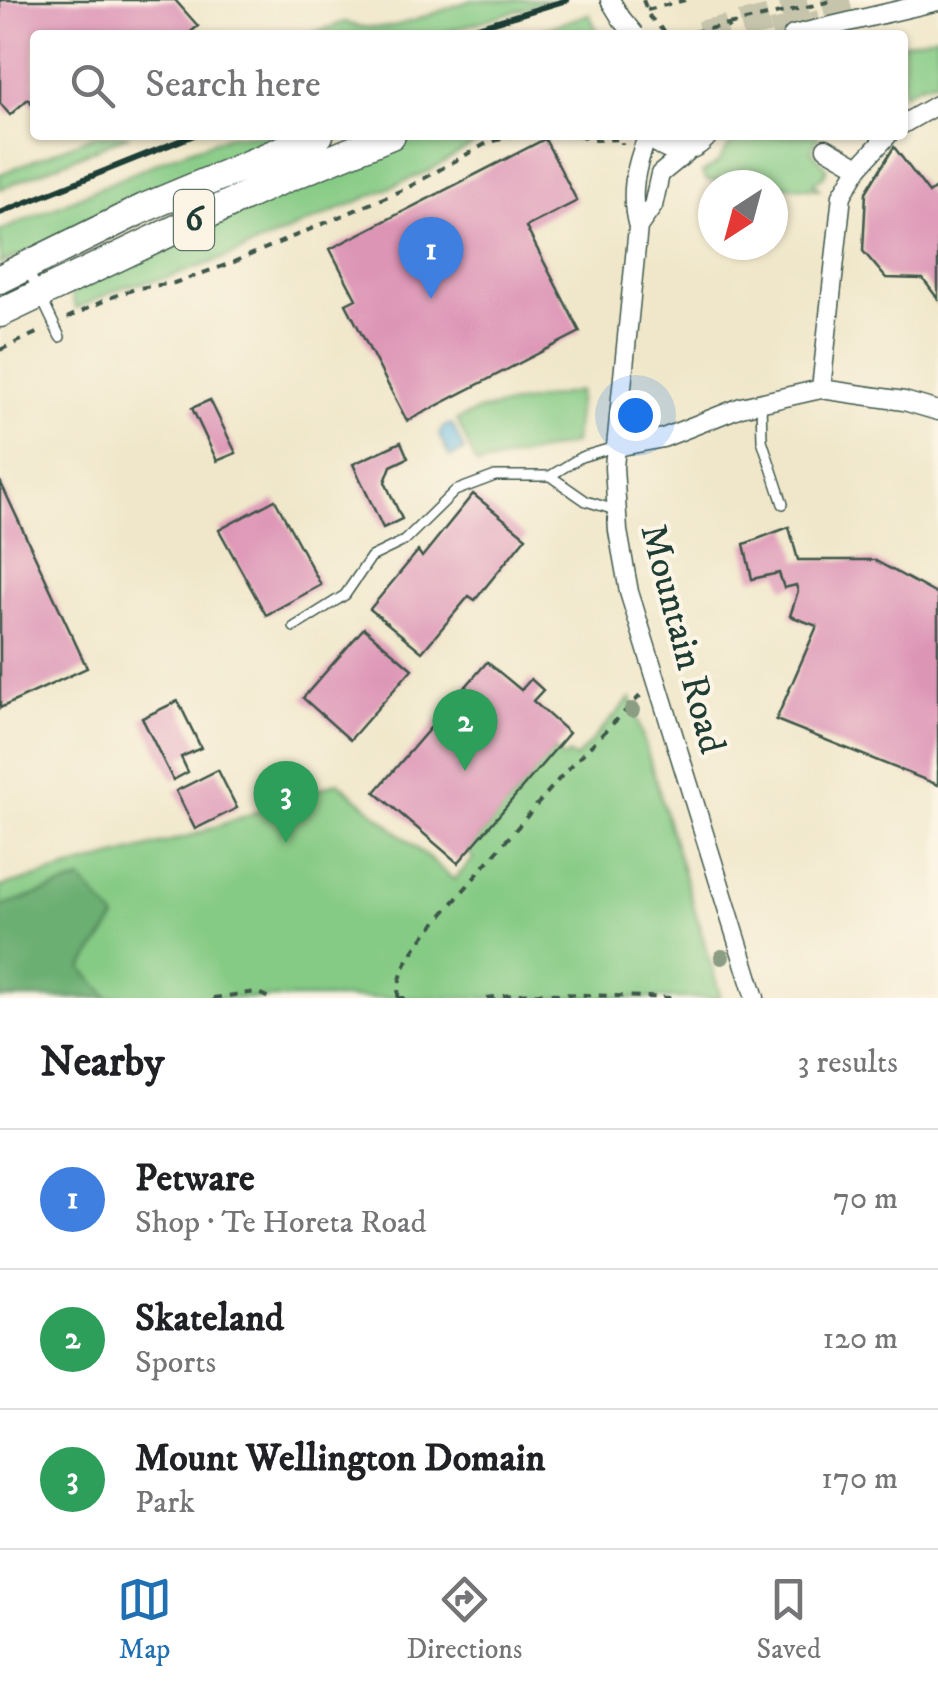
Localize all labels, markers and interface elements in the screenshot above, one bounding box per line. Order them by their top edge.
search box [30,30,908,140]
icon: search [65,58,120,113]
text: Search here [145,61,321,109]
north arrow [698,170,788,260]
road number: 6 [174,190,214,250]
pin: 1 [398,216,464,299]
your location [610,390,661,441]
street label: Mountain Road [628,519,736,759]
pin: 2 [432,688,498,771]
pin: 3 [254,760,318,843]
text: Nearby [40,1037,164,1089]
text: 3 results [797,1043,898,1083]
text: Petware [135,1155,255,1203]
text: 1 [67,1179,78,1219]
text: 70 m [833,1179,898,1219]
text: Shop · Te Horeta Road [135,1203,427,1243]
text: Skateland [135,1295,284,1343]
text: 2 [65,1319,80,1359]
text: 120 m [822,1319,898,1359]
text: Sports [135,1343,216,1383]
text: Mount Wellington Domain [135,1435,545,1483]
text: 3 [67,1459,78,1499]
text: 170 m [821,1459,898,1499]
text: Park [135,1483,195,1523]
tab: Map [117,1572,172,1667]
tab: Directions [406,1572,522,1667]
tab: Saved [757,1572,821,1667]

